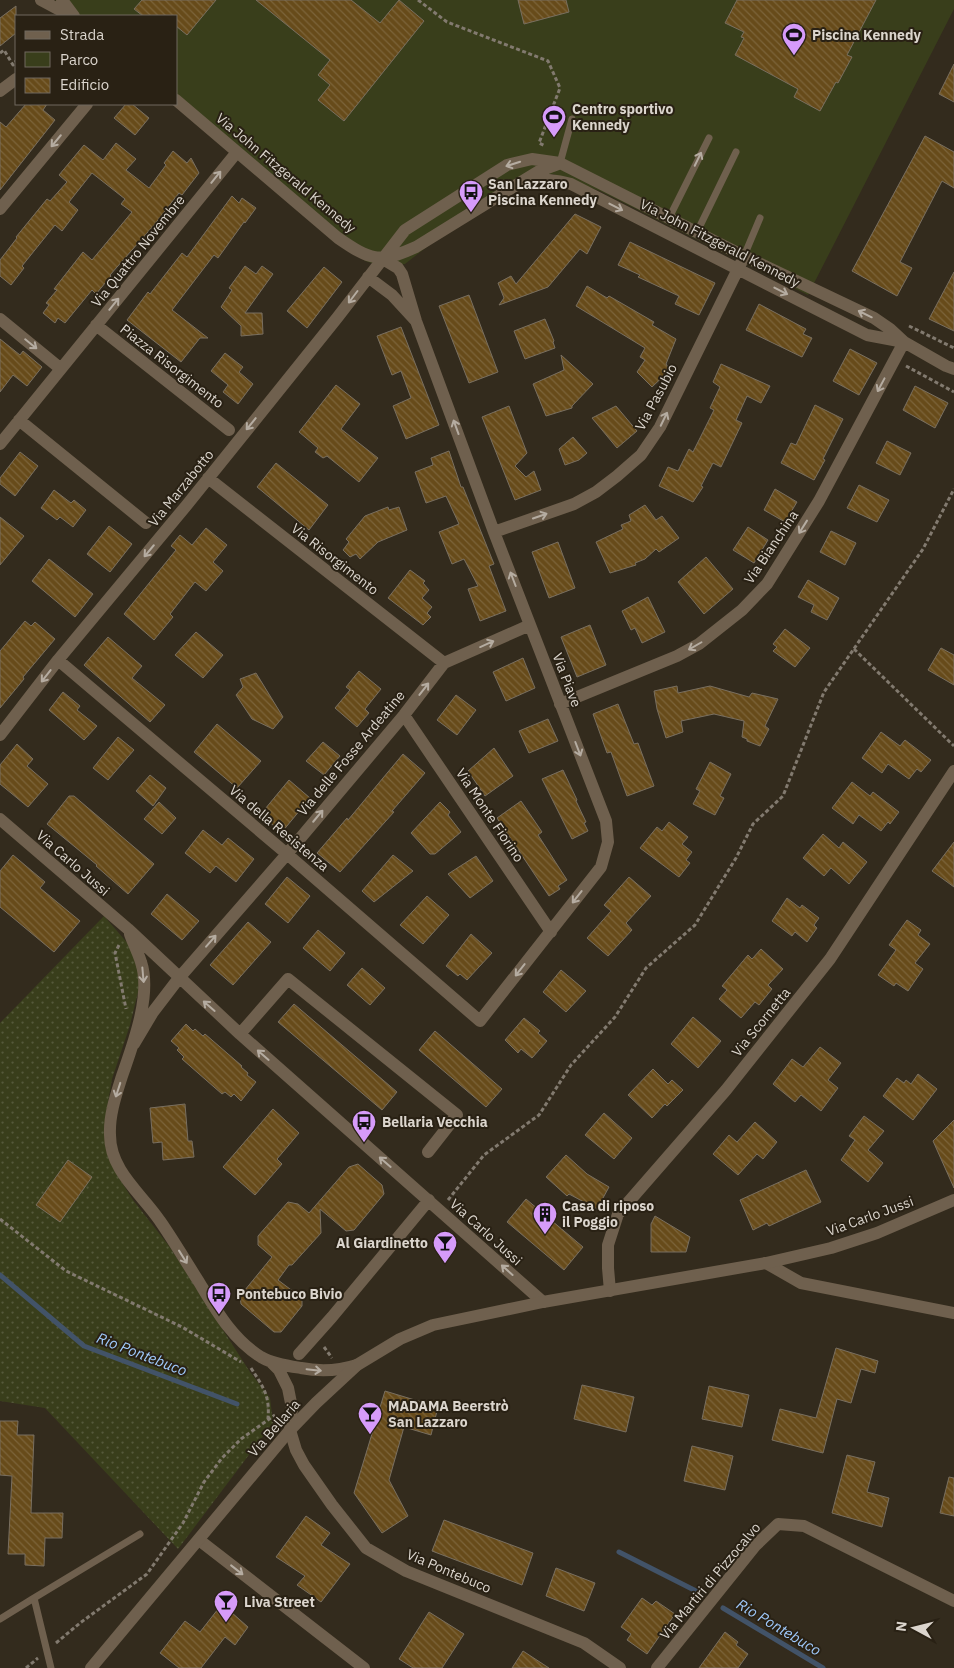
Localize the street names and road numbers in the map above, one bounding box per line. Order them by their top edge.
street label: Via John Fitzgerald Kennedy [212,109,360,237]
street label: Via Quattro Novembre [87,191,189,311]
street label: Via John Fitzgerald Kennedy [637,195,803,291]
street label: Piazza Risorgimento [117,320,228,412]
street label: Via Pasubio [631,360,681,433]
street label: Via Marzabotto [144,446,218,530]
street label: Via Bianchina [740,506,802,587]
street label: Via Risorgimento [288,519,383,599]
street label: Via Piave [548,650,586,710]
street label: Via delle Fosse Ardeatine [293,686,409,819]
street label: Via Monte Fiorino [452,765,528,866]
street label: Via della Resistenza [225,781,333,875]
street label: Via Carlo Jussi [33,826,113,900]
street label: Via Scornetta [728,983,795,1060]
street label: Via Carlo Jussi [824,1192,916,1240]
street label: Via Carlo Jussi [446,1195,526,1269]
street label: Via Bellaria [244,1395,304,1461]
street label: Via Martiri di Pizzocalvo [656,1519,764,1643]
street label: Via Pontebuco [404,1545,494,1597]

